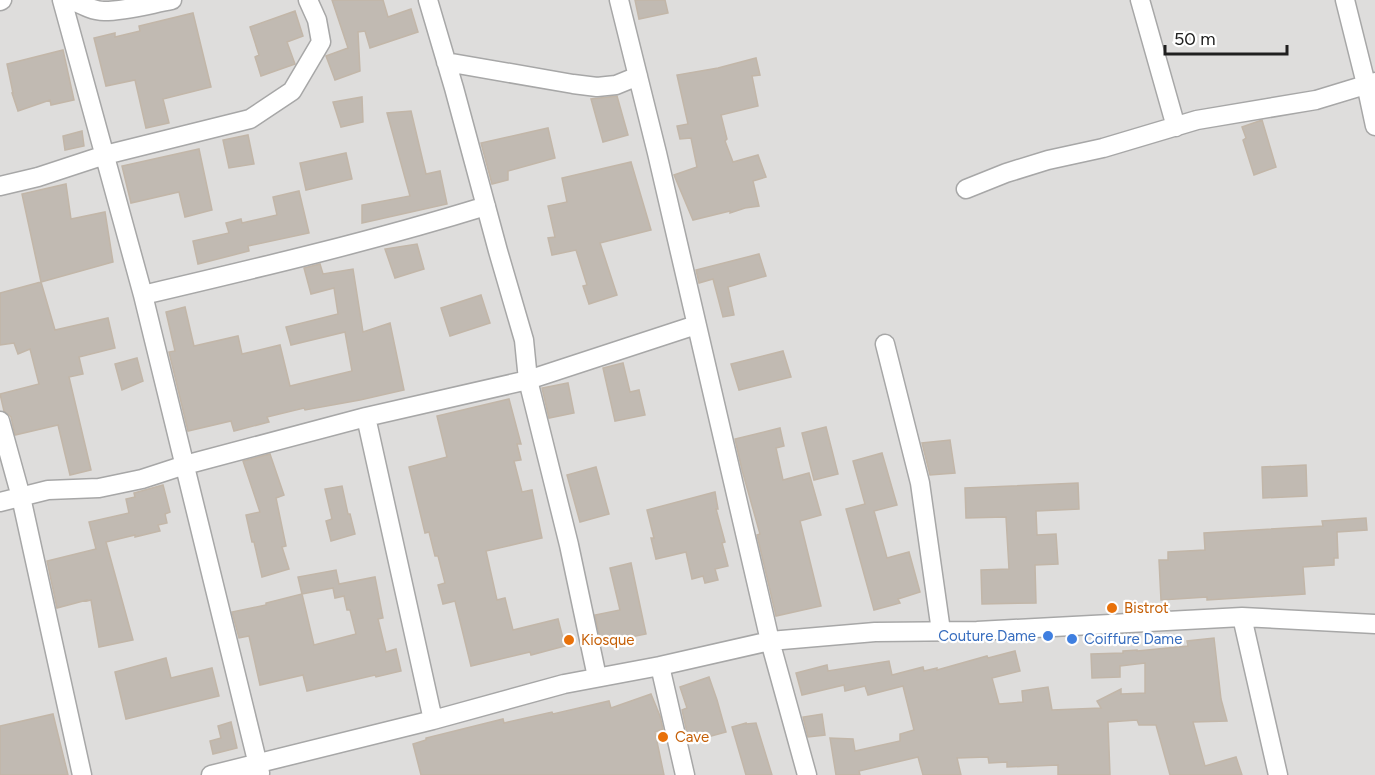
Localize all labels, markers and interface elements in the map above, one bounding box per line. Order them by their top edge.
scale bar [1165,18,1286,56]
text: 50 m [1174,28,1216,50]
place label: Bistrot [1124,599,1169,617]
marker: Bistrot [1105,601,1119,615]
place label: Couture Dame [938,627,1036,645]
marker: Couture Dame [1041,629,1055,643]
place label: Coiffure Dame [1084,630,1182,648]
place label: Kiosque [581,631,635,649]
marker: Coiffure Dame [1065,632,1079,646]
marker: Kiosque [562,633,576,647]
place label: Cave [675,728,709,746]
marker: Cave [656,730,670,744]

